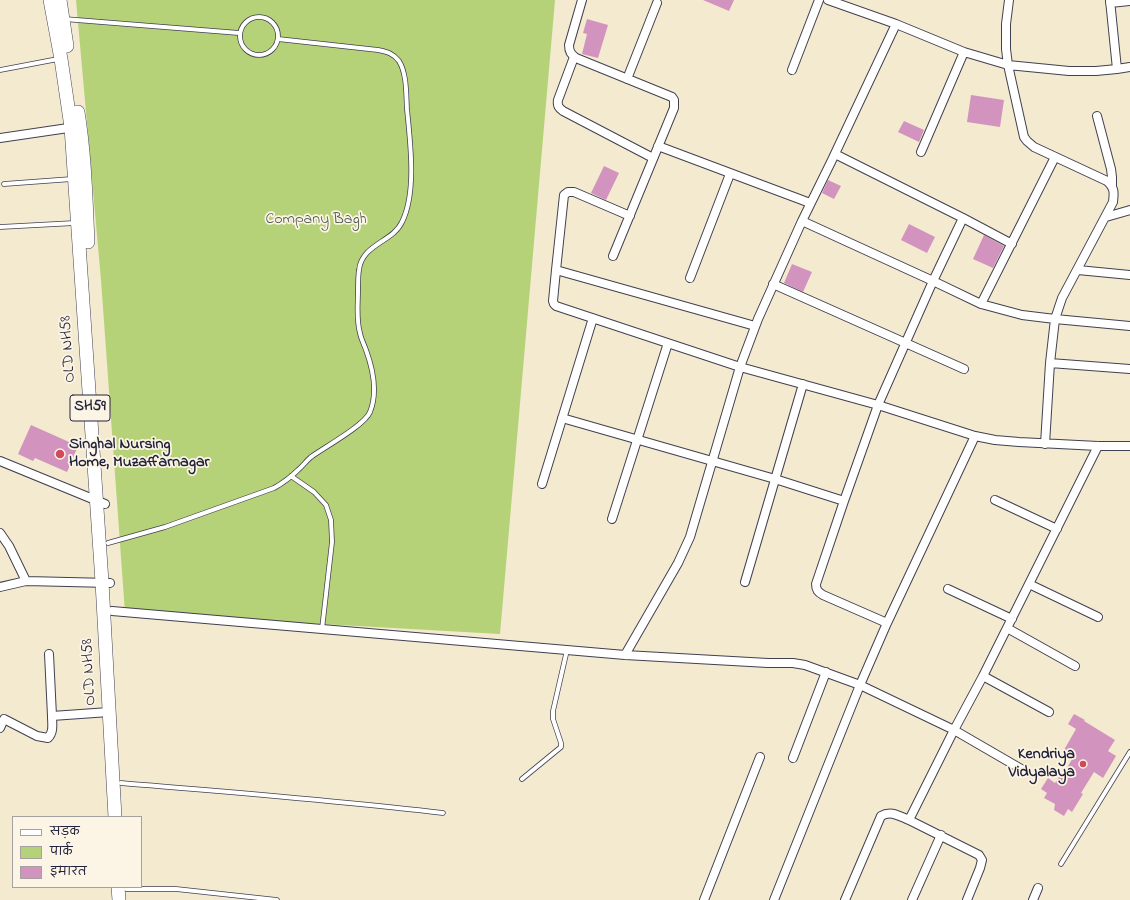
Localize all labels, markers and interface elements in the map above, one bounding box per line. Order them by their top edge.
park label: Company Bagh [265,210,367,230]
street label: OLD NH58 [57,315,81,383]
road number: SH59 [70,395,110,421]
place label: Singhal Nursing Home, Muzaffarnagar [69,435,210,473]
marker: Singhal Nursing Home, Muzaffarnagar [54,448,66,460]
street label: OLD NH58 [79,638,101,706]
place label: Kendriya Vidyalaya [1008,745,1075,783]
marker: Kendriya Vidyalaya [1078,759,1088,769]
legend [12,816,142,888]
text: सड़क [50,823,80,841]
text: पार्क [50,843,73,861]
text: इमारत [50,863,87,881]

